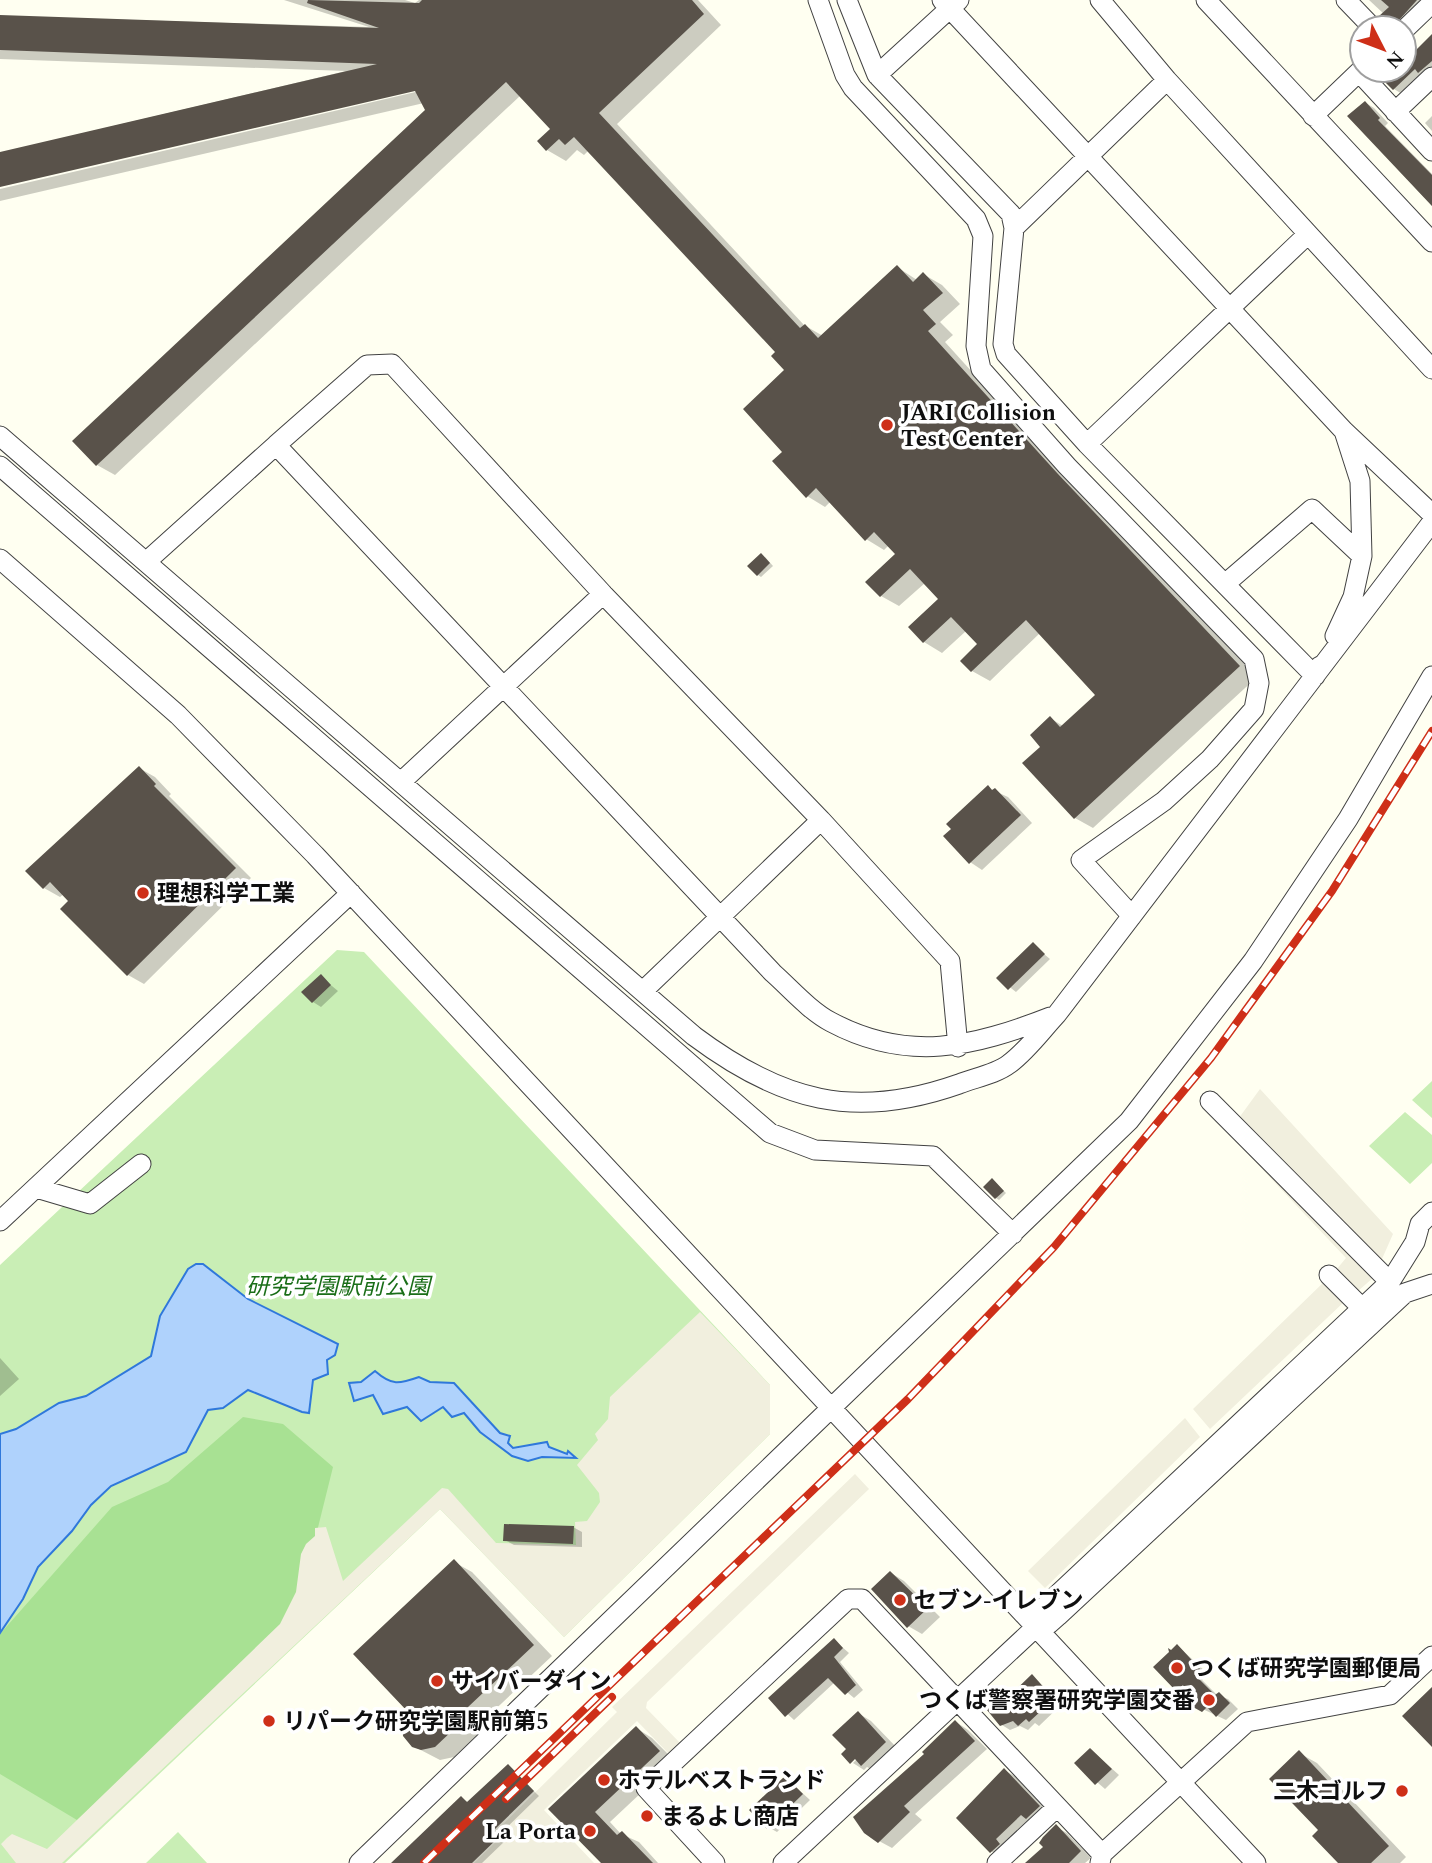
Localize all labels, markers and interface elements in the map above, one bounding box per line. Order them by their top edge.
north arrow [1348,14,1418,84]
text: N [1379,44,1410,75]
place label: JARI Collision Test Center [901,396,1056,457]
marker: JARI Collision Test Center [879,417,895,433]
place label: 理想科学工業 [157,877,295,912]
marker: 理想科学工業 [135,885,151,901]
park label: 研究学園駅前公園 [246,1270,433,1305]
place label: セブン-イレブン [914,1584,1084,1619]
marker: セブン-イレブン [892,1592,908,1608]
place label: つくば研究学園郵便局 [1191,1652,1421,1687]
marker: つくば研究学園郵便局 [1169,1660,1185,1676]
place label: サイバーダイン [451,1665,612,1700]
marker: サイバーダイン [429,1673,445,1689]
place label: つくば警察署研究学園交番 [919,1684,1195,1719]
marker: つくば警察署研究学園交番 [1201,1692,1217,1708]
place label: リパーク研究学園駅前第5 [283,1705,549,1740]
marker: リパーク研究学園駅前第5 [261,1713,277,1729]
place label: ホテルベストランド [618,1764,825,1799]
marker: ホテルベストランド [596,1772,612,1788]
place label: 二木ゴルフ [1273,1775,1388,1810]
marker: 二木ゴルフ [1394,1783,1410,1799]
place label: まるよし商店 [661,1800,799,1835]
marker: まるよし商店 [639,1808,655,1824]
place label: La Porta [485,1815,576,1850]
marker: La Porta [582,1823,598,1839]

